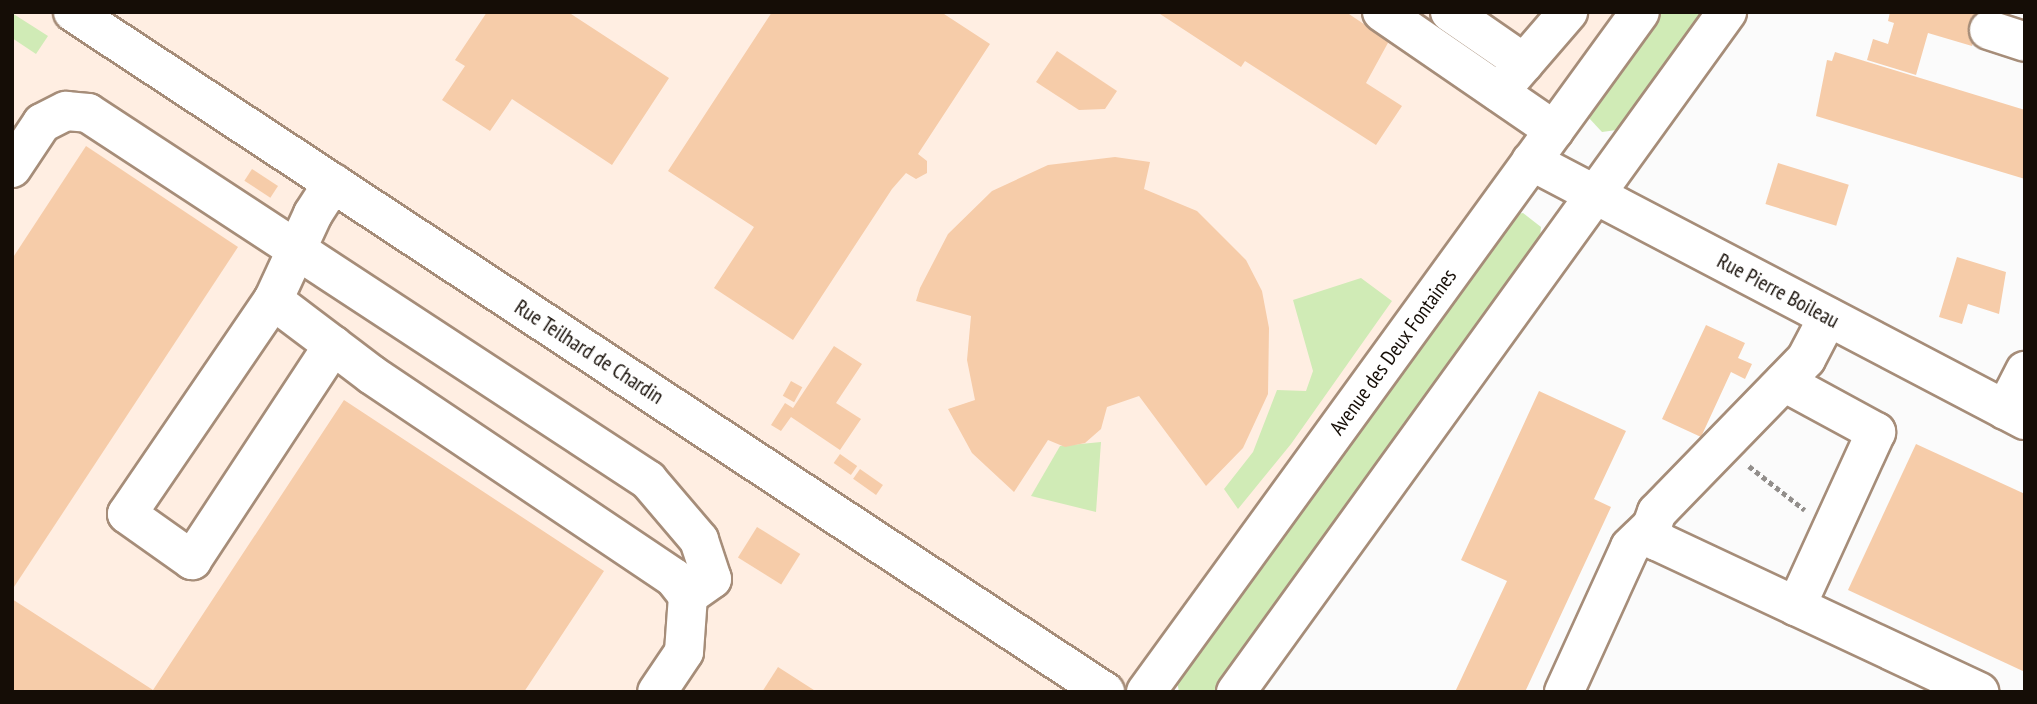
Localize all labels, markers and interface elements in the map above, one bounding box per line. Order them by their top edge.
street label: Rue Pierre Boileau [1713,248,1843,334]
street label: Avenue des Deux Fontaines [1324,264,1462,440]
street label: Rue Teilhard de Chardin [510,294,668,410]

